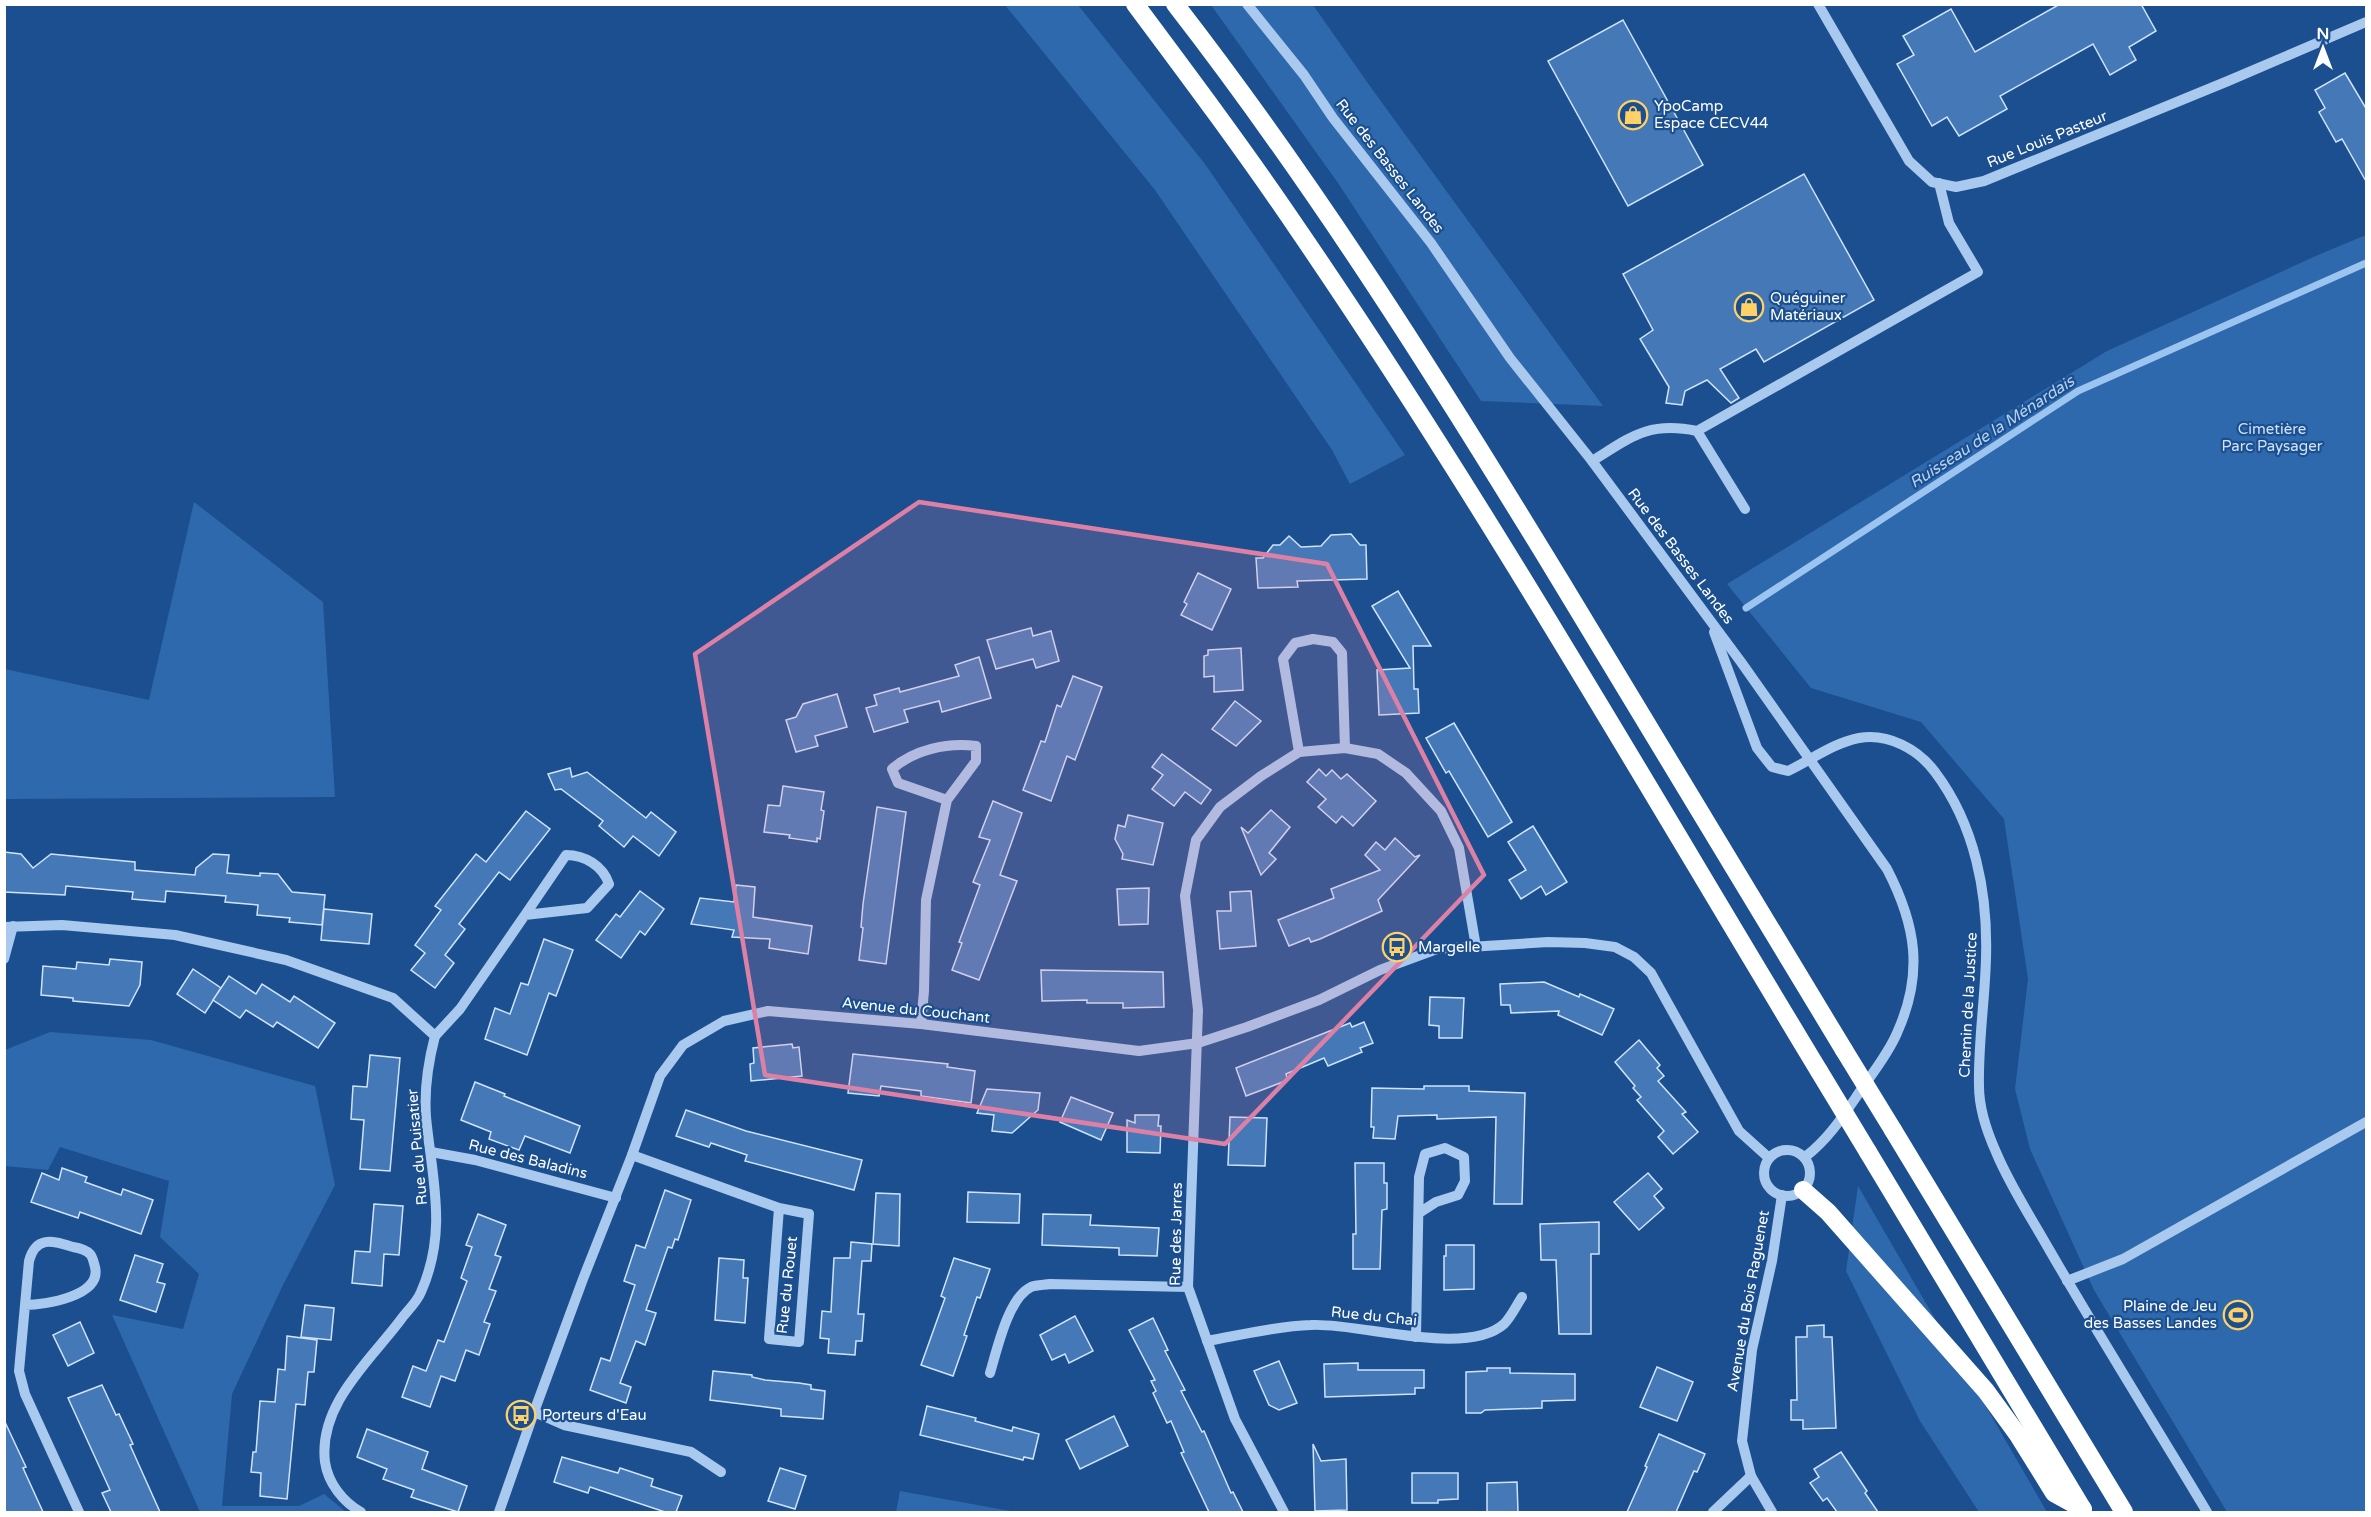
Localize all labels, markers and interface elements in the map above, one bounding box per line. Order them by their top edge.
north arrow [2293,18,2353,78]
text: N [2317,24,2329,44]
street label: Rue des Basses Landes [1332,95,1448,237]
place label: YpoCamp Espace CECV44 [1654,97,1768,132]
shop icon: YpoCamp Espace CECV44 [1617,99,1649,131]
street label: Rue Louis Pasteur [1984,107,2110,171]
place label: Quéguiner Matériaux [1770,289,1846,324]
shop icon: Quéguiner Matériaux [1733,291,1765,323]
water label: Ruisseau de la Ménardais [1906,370,2079,493]
park label: Cimetière Parc Paysager [2222,420,2323,455]
street label: Rue des Basses Landes [1624,485,1738,627]
bus stop icon: Margelle [1381,931,1413,963]
street label: Chemin de la Justice [1955,932,1981,1078]
place label: Margelle [1418,938,1480,956]
street label: Avenue du Couchant [841,993,991,1027]
street label: Rue du Puisatier [403,1088,431,1206]
street label: Rue des Baladins [467,1136,589,1182]
street label: Rue des Jarres [1166,1182,1186,1286]
street label: Avenue du Bois Raguenet [1723,1209,1773,1393]
street label: Rue du Rouet [773,1235,801,1335]
place label: Plaine de Jeu des Basses Landes [2084,1297,2217,1332]
sports icon: Plaine de Jeu des Basses Landes [2222,1299,2254,1331]
street label: Rue du Chai [1330,1303,1418,1329]
bus stop icon: Porteurs d'Eau [505,1399,537,1431]
place label: Porteurs d'Eau [542,1406,647,1424]

